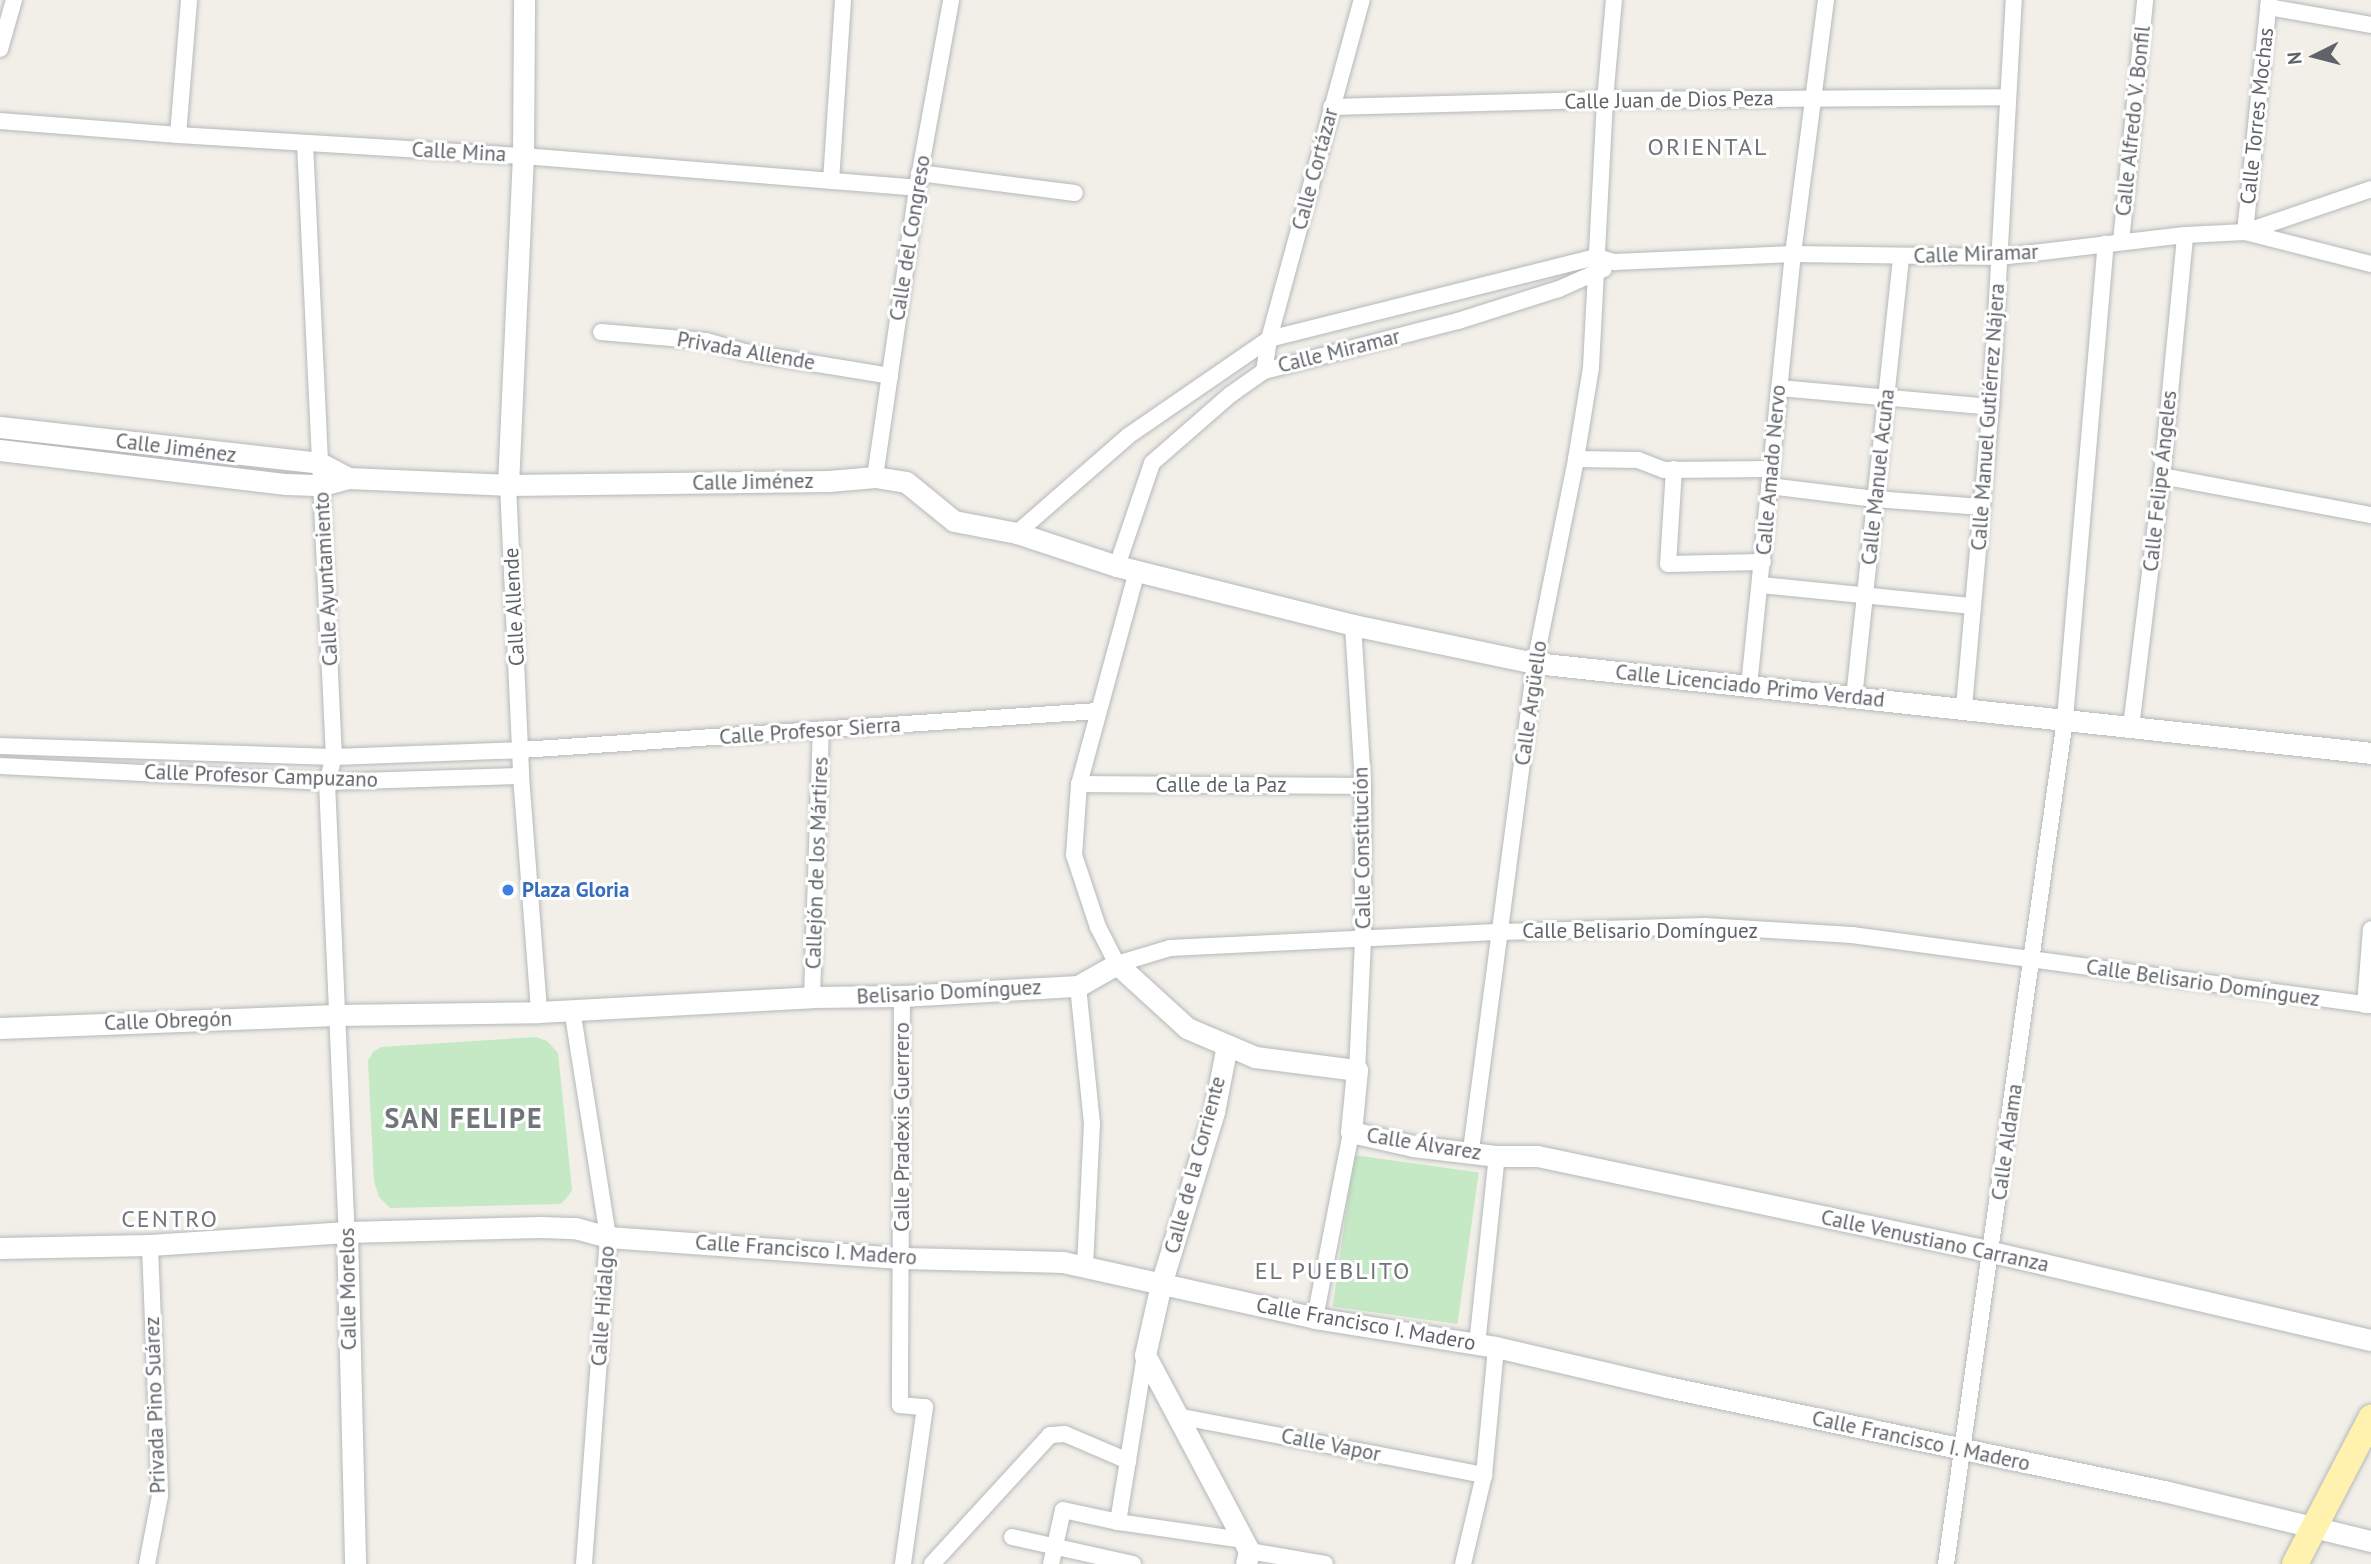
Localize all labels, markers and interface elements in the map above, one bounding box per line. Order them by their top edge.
north arrow [2280,21,2350,91]
street label: Calle Alfredo V. Bonfil [2110,23,2156,219]
street label: Calle Torres Mochas [2235,26,2279,206]
text: N [2282,51,2307,66]
street label: Calle Juan de Dios Peza [1564,86,1774,114]
street label: Calle Cortázar [1287,105,1343,233]
district label: ORIENTAL [1649,133,1767,161]
street label: Calle Mina [411,137,507,167]
street label: Calle del Congreso [884,153,936,323]
street label: Calle Miramar [1913,239,2039,269]
street label: Calle Manuel Gutiérrez Nájera [1966,282,2010,552]
street label: Calle Miramar [1275,324,1403,378]
street label: Privada Allende [675,326,817,376]
street label: Calle Amado Nervo [1751,383,1791,557]
street label: Calle Manuel Acuña [1856,387,1900,567]
street label: Calle Felipe Ángeles [2138,389,2182,573]
street label: Calle Jiménez [114,428,238,468]
street label: Calle Jiménez [692,468,814,496]
street label: Calle Ayuntamiento [309,491,343,667]
street label: Calle Allende [498,547,530,667]
street label: Calle Argüello [1510,638,1552,768]
street label: Calle Licenciado Primo Verdad [1614,659,1886,713]
street label: Calle Profesor Sierra [718,712,902,750]
street label: Callejón de los Mártires [801,756,833,970]
street label: Calle Profesor Campuzano [144,759,378,793]
street label: Calle Constitución [1348,767,1376,929]
street label: Calle de la Paz [1155,772,1287,798]
place label: Plaza Gloria [522,877,630,903]
marker: Plaza Gloria [500,882,516,898]
street label: Calle Belisario Domínguez [1522,918,1758,944]
street label: Calle Belisario Domínguez [2085,954,2321,1012]
street label: Belisario Domínguez [856,975,1042,1009]
street label: Calle Obregón [104,1006,232,1036]
street label: Calle Pradexis Guerrero [889,1022,915,1232]
street label: Calle de la Corriente [1159,1074,1231,1256]
street label: Calle Aldama [1986,1082,2028,1202]
district label: SAN FELIPE [386,1101,542,1135]
street label: Calle Álvarez [1364,1122,1484,1166]
street label: Calle Venustiano Carranza [1818,1204,2052,1278]
district label: CENTRO [122,1205,218,1233]
street label: Calle Morelos [334,1228,362,1350]
street label: Calle Francisco I. Madero [693,1230,919,1270]
street label: Calle Hidalgo [586,1245,620,1367]
district label: EL PUEBLITO [1256,1257,1410,1285]
street label: Calle Francisco I. Madero [1254,1292,1478,1356]
street label: Privada Pino Suárez [139,1316,171,1494]
street label: Calle Francisco I. Madero [1809,1405,2033,1477]
street label: Calle Vapor [1279,1423,1383,1467]

